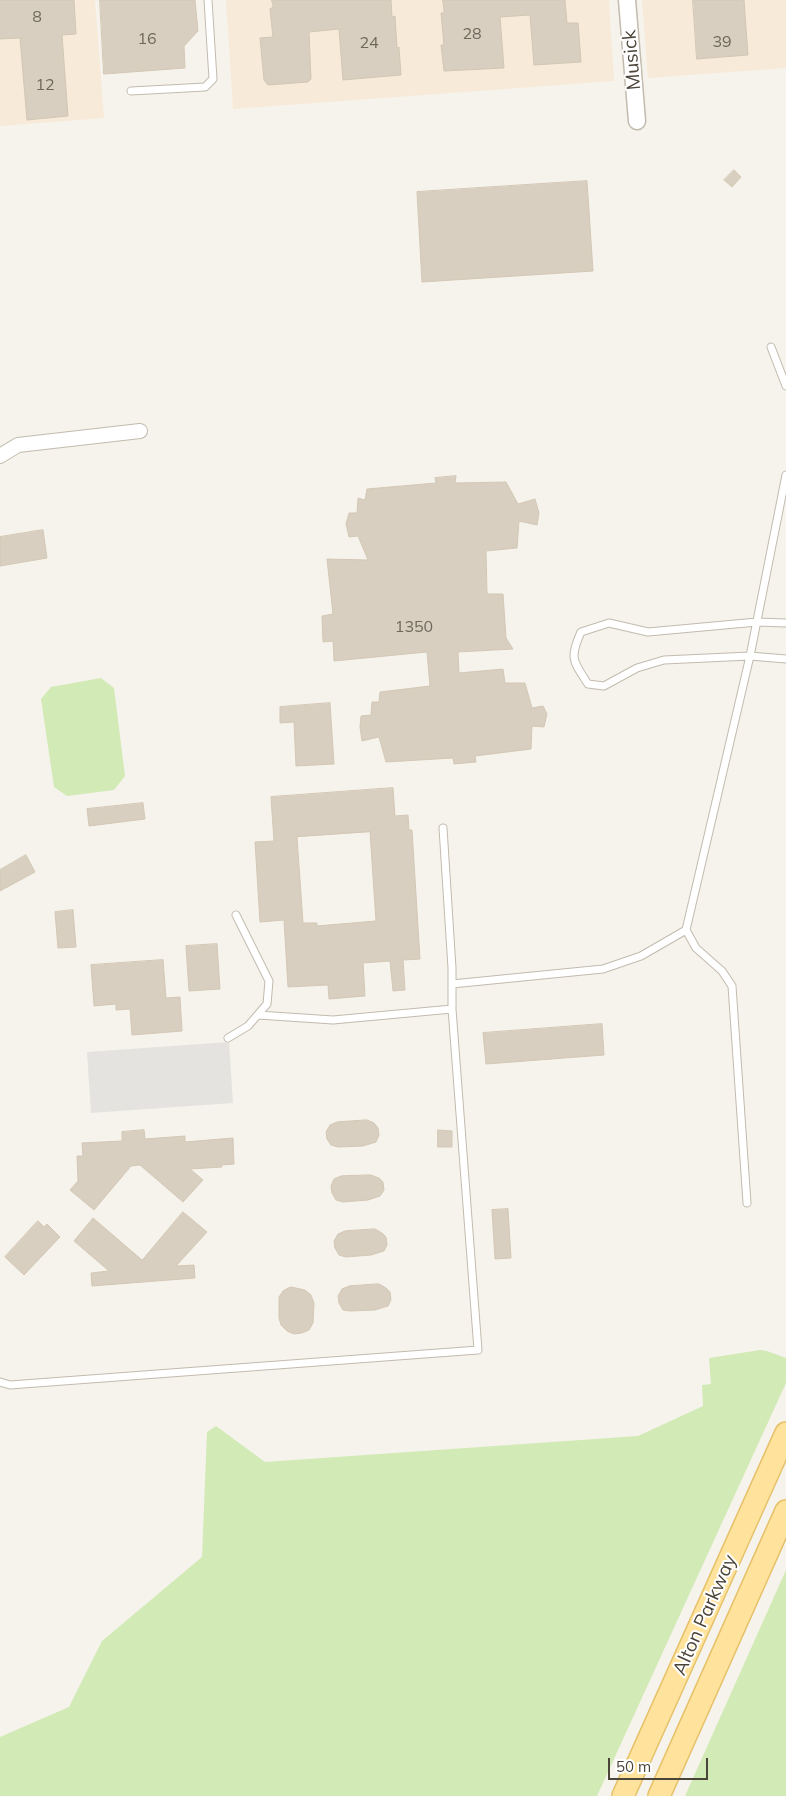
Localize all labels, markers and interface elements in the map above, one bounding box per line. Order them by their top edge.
house number: 8 [32,7,42,27]
house number: 28 [462,24,482,44]
house number: 16 [137,29,157,49]
street label: Musick [618,29,646,91]
house number: 39 [712,32,732,52]
house number: 24 [359,33,379,53]
house number: 12 [35,75,55,95]
house number: 1350 [395,617,433,637]
street label: Alton Parkway [668,1551,742,1679]
scale bar [611,1748,711,1780]
text: 50 m [616,1757,651,1776]

